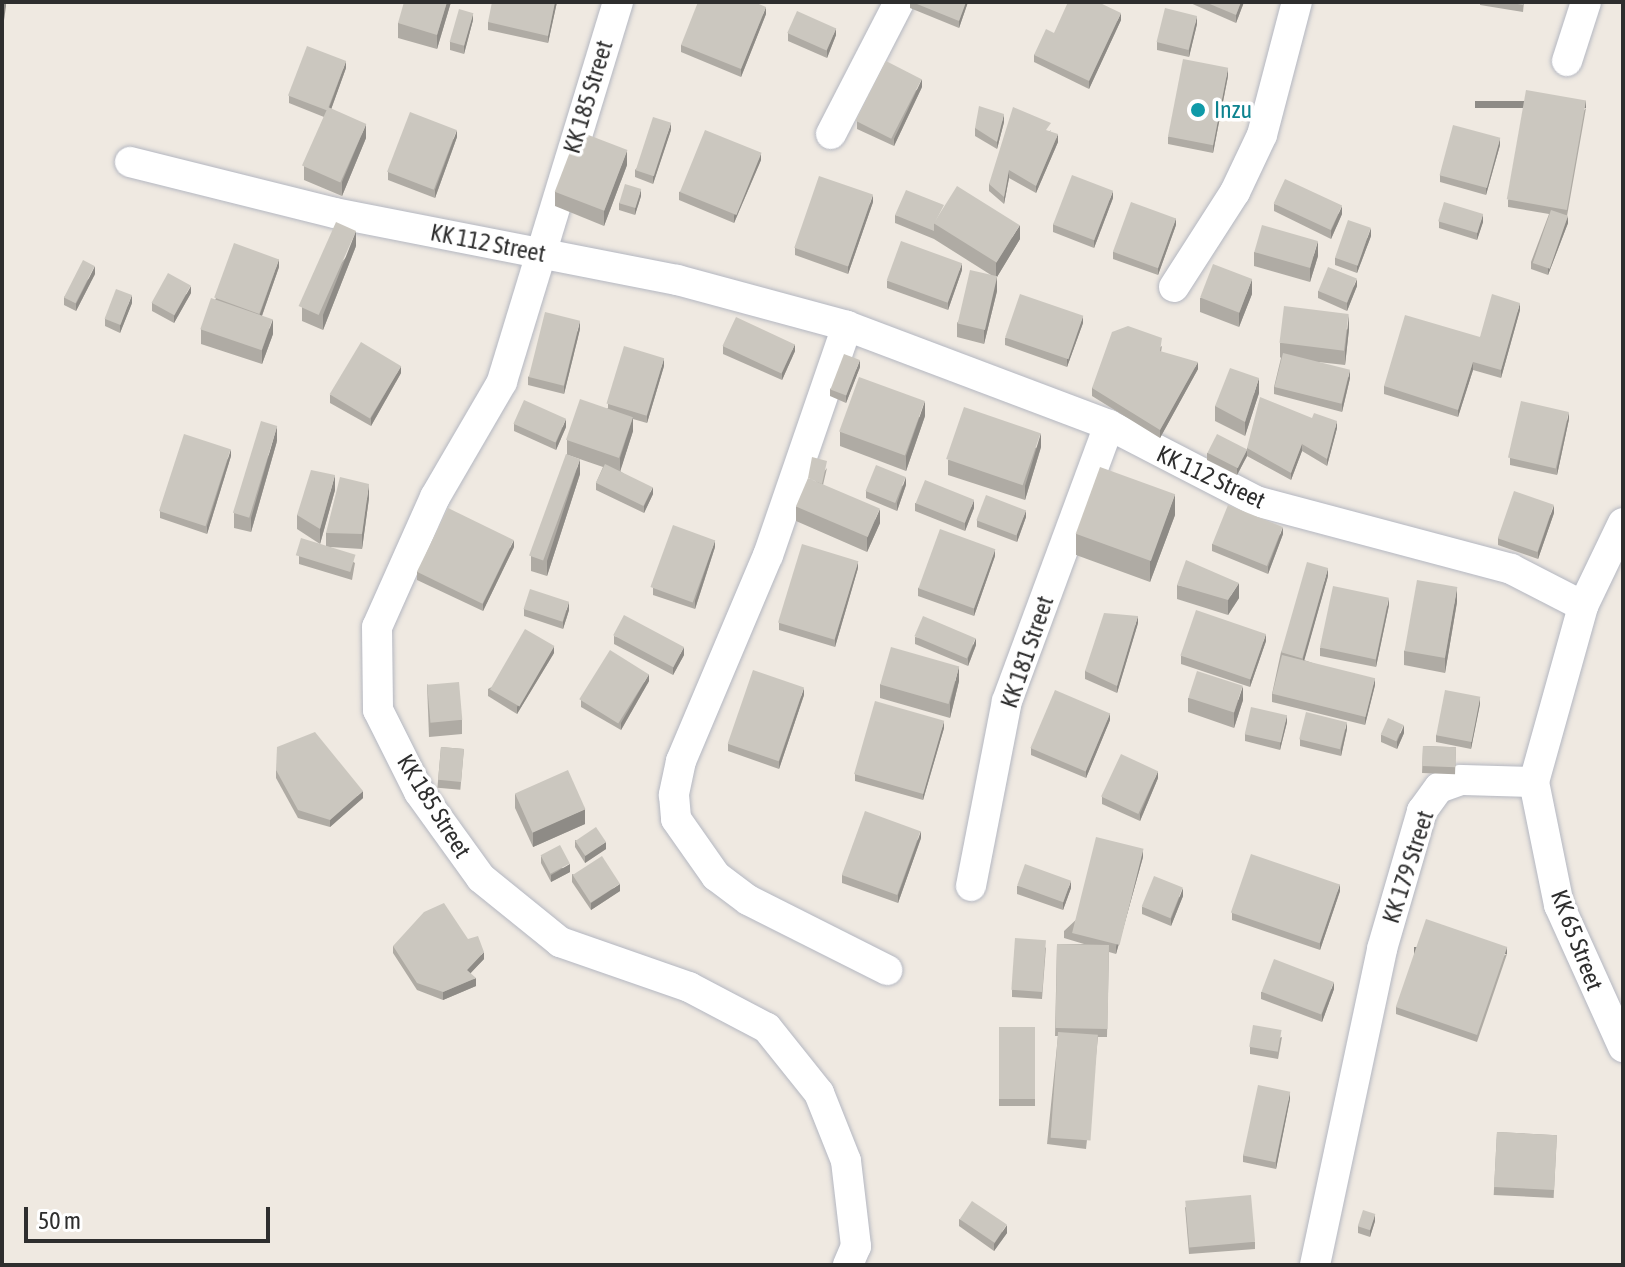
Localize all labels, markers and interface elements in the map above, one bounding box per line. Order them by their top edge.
street label: KK 185 Street [557,37,619,157]
place label: Inzu [1214,96,1252,124]
marker: Inzu [1189,101,1207,119]
street label: KK 112 Street [428,218,548,268]
street label: KK 112 Street [1152,439,1270,515]
street label: KK 181 Street [994,592,1060,712]
street label: KK 185 Street [391,749,477,863]
street label: KK 179 Street [1376,807,1440,927]
street label: KK 65 Street [1545,886,1609,994]
scale bar [28,1191,274,1241]
text: 50 m [38,1207,81,1234]

